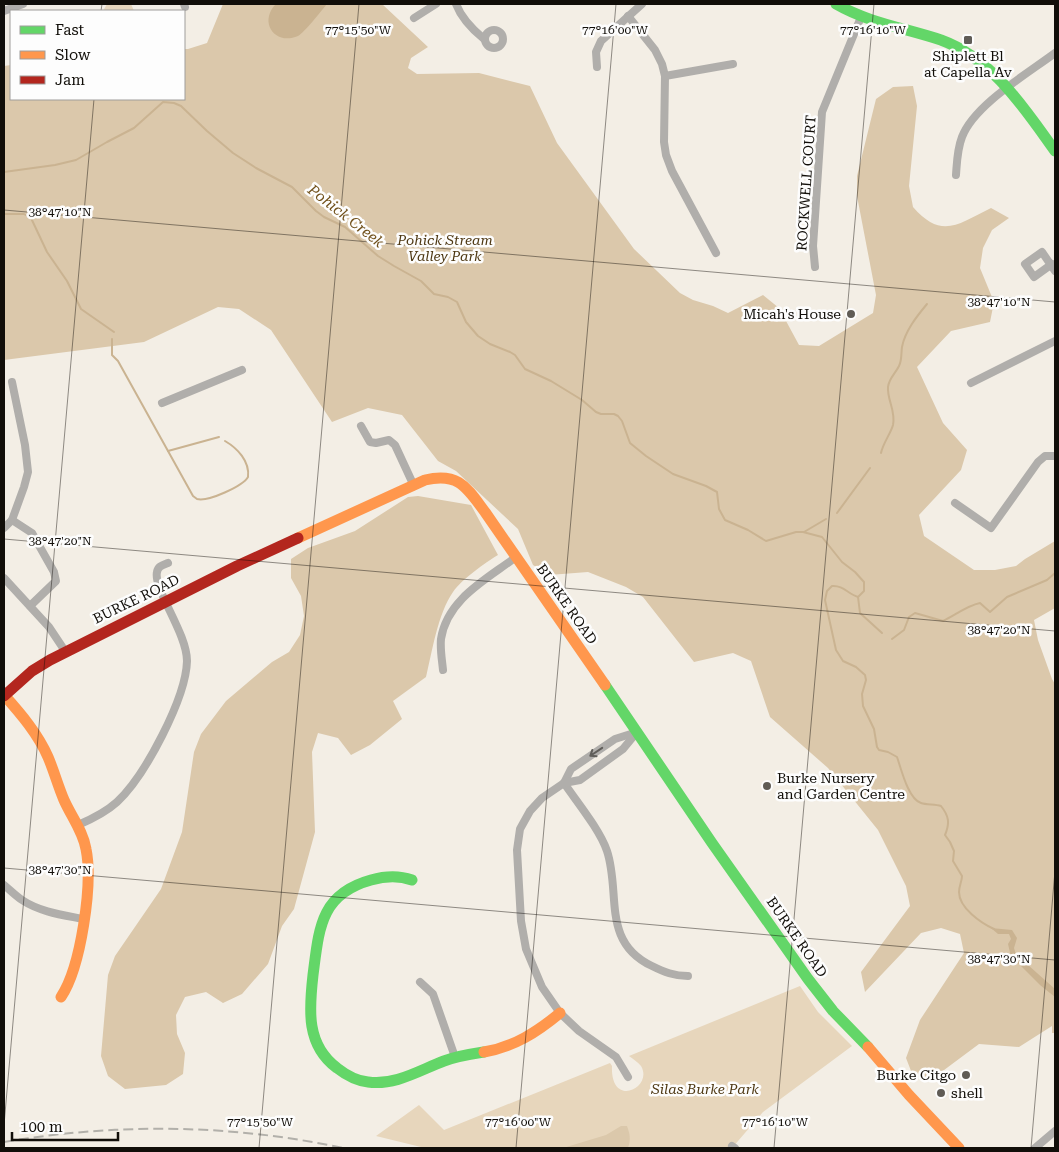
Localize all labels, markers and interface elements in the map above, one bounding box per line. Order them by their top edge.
legend [10,10,185,100]
text: Fast [55,21,85,39]
text: 77°15'50"W [325,23,392,37]
text: 77°16'00"W [582,23,649,37]
text: 77°16'10"W [840,23,907,37]
marker: Shiplett Bl at Capella Av [962,34,974,46]
text: Slow [55,46,91,64]
place label: Shiplett Bl at Capella Av [924,48,1013,80]
text: Jam [55,71,85,89]
street label: ROCKWELL COURT [793,114,819,252]
water label: Pohick Creek [304,180,388,252]
text: 38°47'10"N [28,205,92,219]
park label: Pohick Stream Valley Park [396,232,493,264]
text: 38°47'10"N [967,295,1031,309]
place label: Micah's House [743,306,841,322]
marker: Micah's House [845,308,857,320]
text: 38°47'20"N [28,534,92,548]
street label: BURKE ROAD [533,561,601,647]
street label: BURKE ROAD [90,571,182,627]
text: 38°47'20"N [967,623,1031,637]
one-way arrow [589,747,603,757]
place label: Burke Nursery and Garden Centre [777,770,905,802]
marker: Burke Nursery and Garden Centre [761,780,773,792]
text: 38°47'30"N [28,863,92,877]
street label: BURKE ROAD [763,894,831,980]
text: 38°47'30"N [967,952,1031,966]
place label: Burke Citgo [877,1067,956,1083]
marker: Burke Citgo [960,1069,972,1081]
park label: Silas Burke Park [650,1081,759,1097]
place label: shell [951,1085,984,1101]
marker: shell [935,1087,947,1099]
scale bar [12,1110,119,1142]
text: 77°15'50"W [227,1115,294,1129]
text: 77°16'00"W [485,1115,552,1129]
text: 77°16'10"W [742,1115,809,1129]
text: 100 m [20,1118,63,1136]

